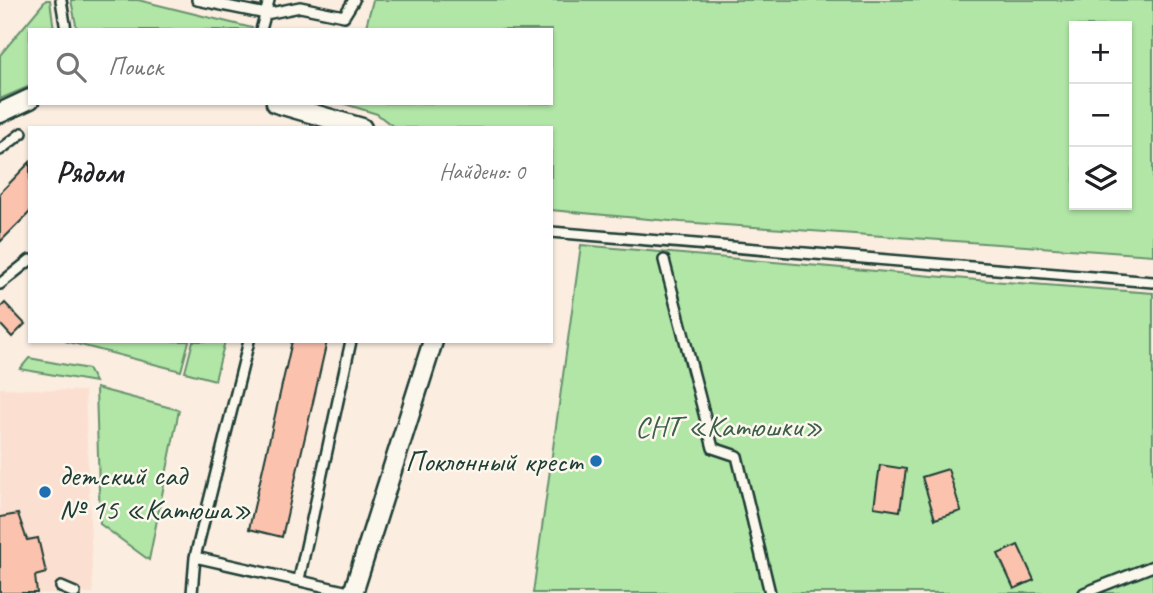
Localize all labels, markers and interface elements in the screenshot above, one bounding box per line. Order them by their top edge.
map controls [1069,21,1132,210]
button: + [1069,21,1132,84]
search box [28,28,553,105]
icon: search [52,48,90,86]
text: Поиск [108,50,163,83]
button: − [1069,84,1132,147]
button: layers [1069,147,1132,210]
text: Рядом [56,153,123,191]
text: Найдено: 0 [439,157,525,186]
park label: СНТ «Катюшки» [635,407,823,445]
place label: Поклонный крест [405,442,585,480]
marker: Поклонный крест [588,453,604,469]
place label: детский сад № 15 «Катюша» [59,456,251,528]
marker: детский сад № 15 «Катюша» [37,484,53,500]

